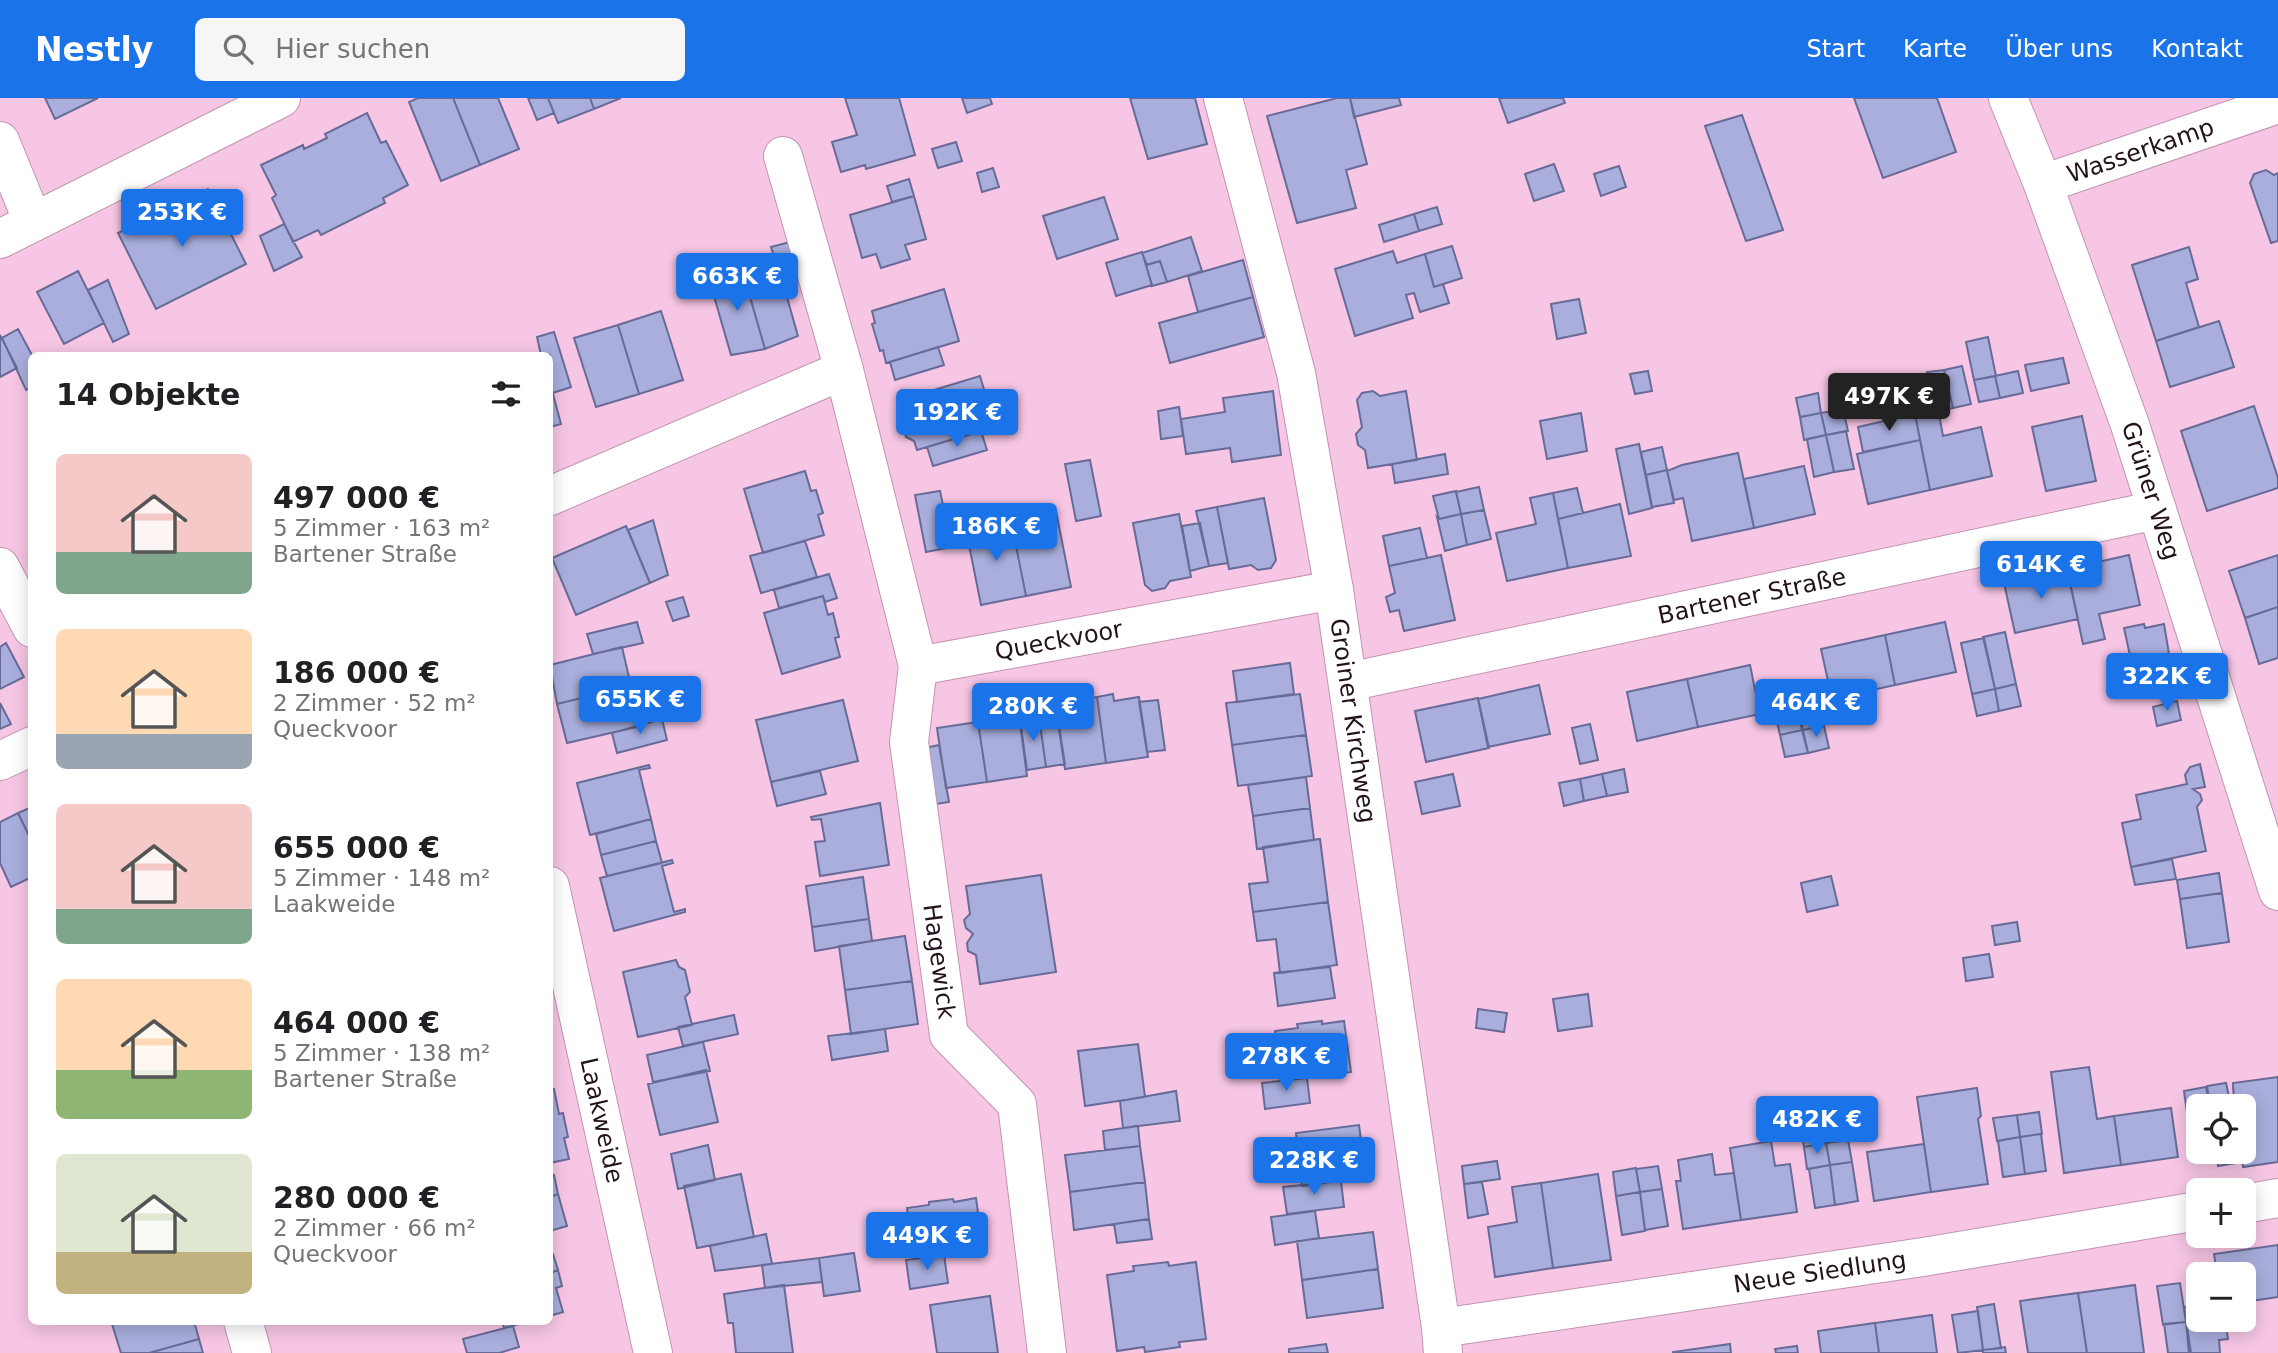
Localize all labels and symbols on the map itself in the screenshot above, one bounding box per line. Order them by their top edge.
street label: Wasserkamp [2063,113,2218,189]
pin: 253K € [125,190,239,249]
pin: 663K € [680,254,794,313]
pin: 497K € [1832,374,1946,433]
pin: 192K € [900,390,1014,449]
street label: Grüner Weg [2116,418,2186,563]
pin: 186K € [939,504,1053,563]
pin: 614K € [1984,542,2098,601]
street label: Bartener Straße [1655,562,1849,630]
street label: Queckvoor [993,615,1125,666]
street label: Groiner Kirchweg [1324,617,1382,825]
pin: 322K € [2110,654,2224,713]
pin: 655K € [583,676,697,736]
pin: 464K € [1759,680,1873,739]
pin: 280K € [976,684,1090,743]
street label: Hagewick [917,902,961,1021]
pin: 278K € [1229,1034,1343,1093]
street label: Laakweide [574,1055,629,1186]
pin: 482K € [1760,1096,1874,1156]
pin: 228K € [1257,1138,1371,1197]
pin: 449K € [870,1212,984,1272]
street label: Neue Siedlung [1732,1246,1908,1299]

